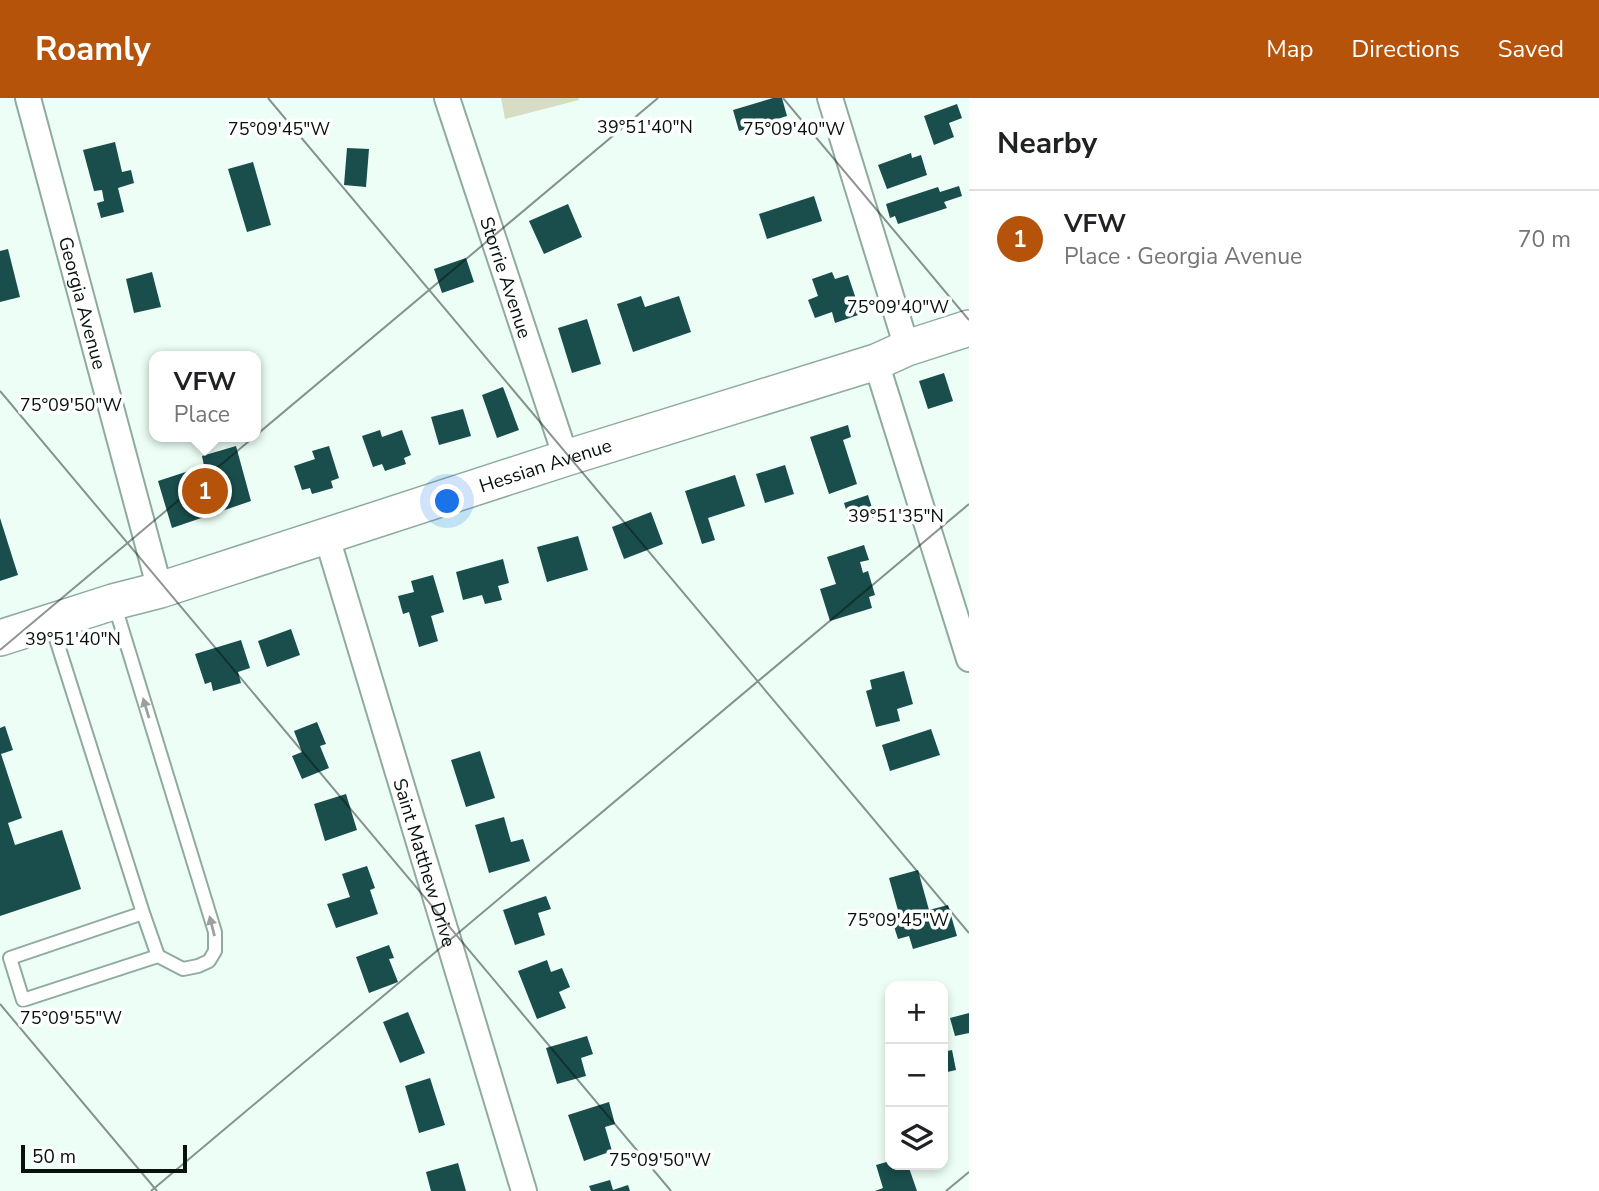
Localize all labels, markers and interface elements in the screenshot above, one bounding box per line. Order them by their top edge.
text: Roamly [35,27,151,72]
text: Map [1266,33,1313,65]
text: Directions [1351,33,1460,65]
text: Saved [1498,33,1564,65]
text: 39°51'40"N [597,115,693,139]
text: 75°09'45"W [228,117,330,141]
text: 75°09'40"W [743,117,845,141]
text: Nearby [997,123,1097,164]
text: VFW [1064,206,1126,241]
street label: Storrie Avenue [473,214,538,342]
text: 1 [1013,224,1027,255]
text: 70 m [1518,224,1571,255]
street label: Georgia Avenue [52,234,112,372]
text: Place · Georgia Avenue [1064,241,1302,272]
text: 75°09'40"W [847,295,949,319]
popup [149,351,261,442]
text: VFW [174,364,236,399]
text: 75°09'50"W [20,393,122,417]
text: Place [174,399,230,430]
street label: Hessian Avenue [476,433,615,499]
pin: 1 [182,465,228,517]
your location [430,484,464,518]
text: 39°51'35"N [848,504,944,528]
text: 39°51'40"N [25,627,121,651]
one-way arrow [140,697,150,718]
street label: Saint Matthew Drive [386,775,462,950]
text: 75°09'45"W [847,908,949,932]
one-way arrow [206,915,217,937]
map controls [885,981,948,1170]
button: + [885,981,948,1044]
text: 75°09'55"W [20,1006,122,1030]
button: − [885,1044,948,1107]
button: layers [885,1107,948,1170]
scale bar [21,1142,187,1174]
text: 50 m [32,1144,76,1170]
text: 75°09'50"W [609,1148,711,1172]

